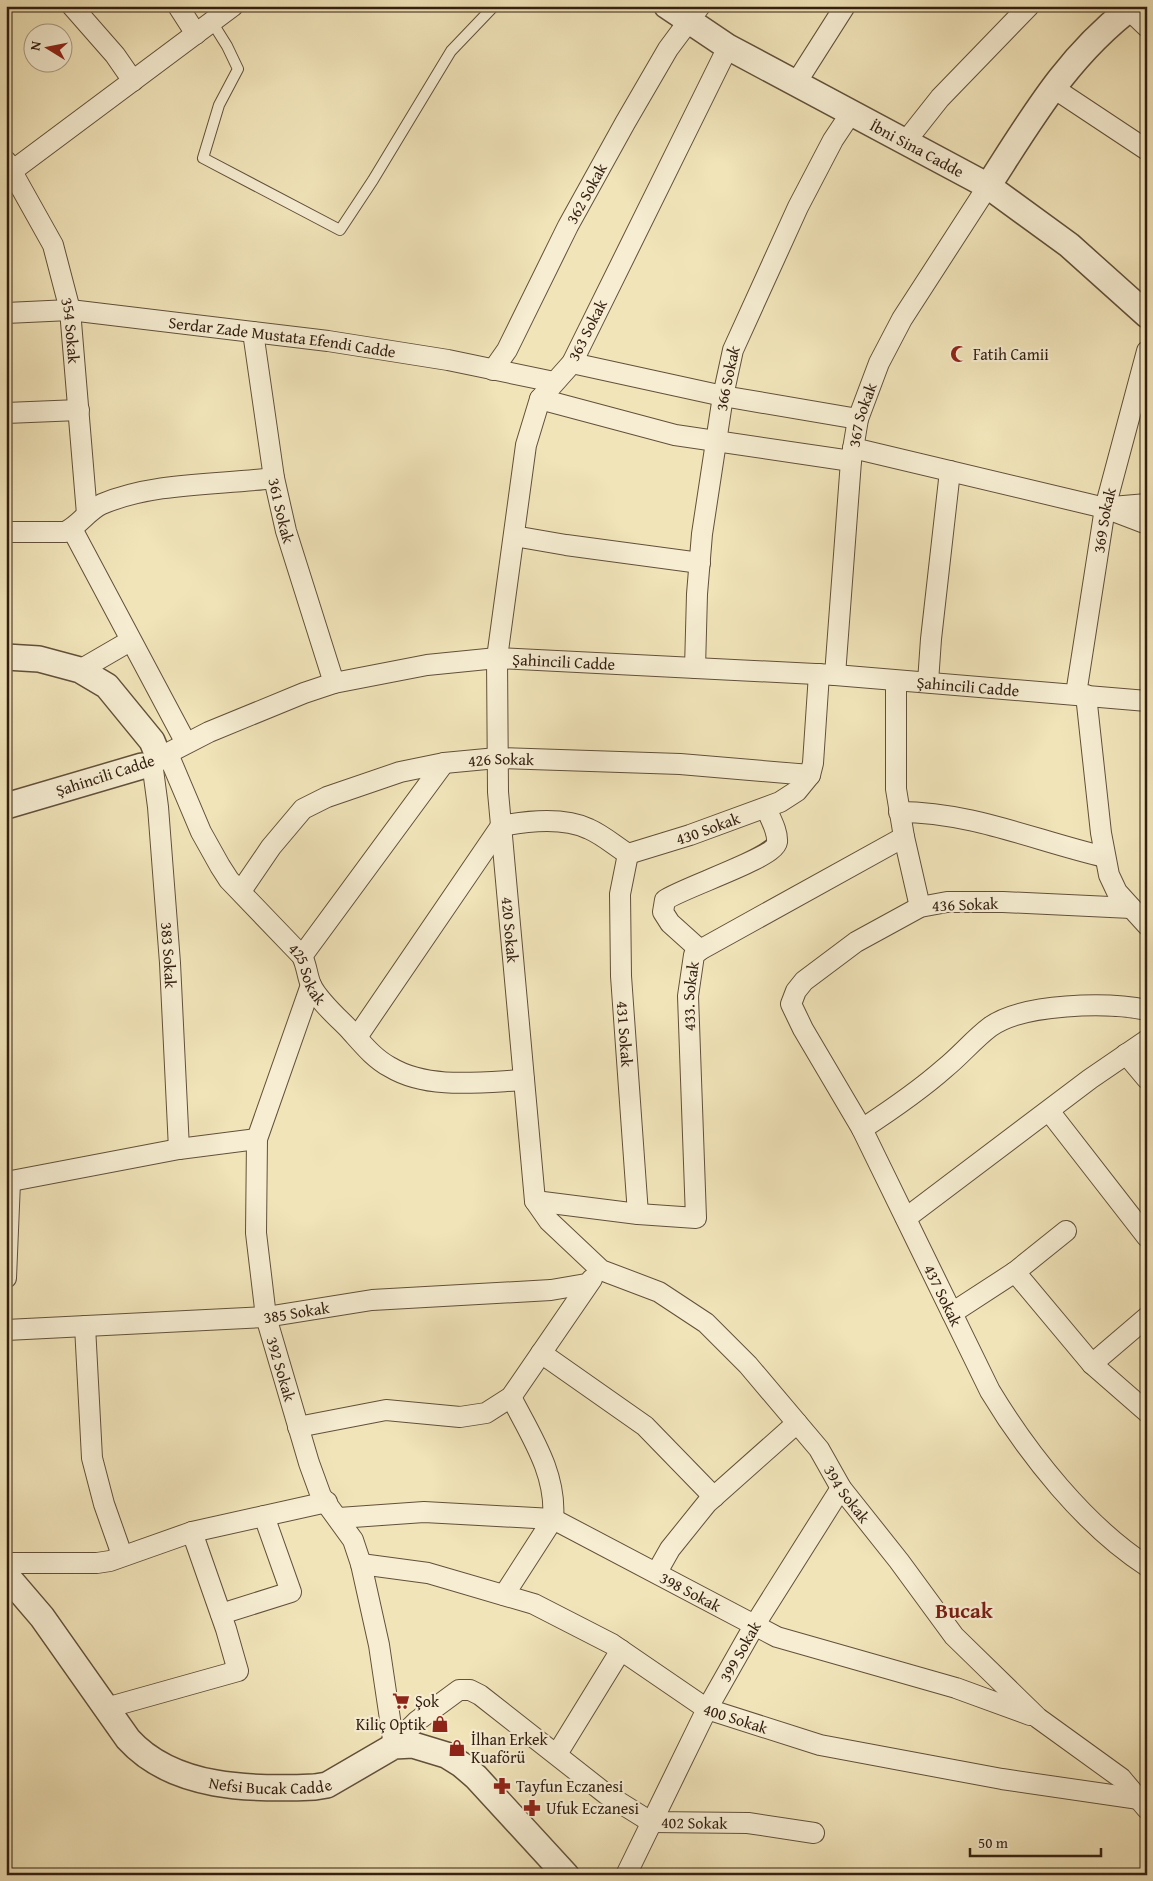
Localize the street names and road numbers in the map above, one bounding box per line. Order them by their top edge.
street label: İbni Sina Cadde [866,113,968,183]
street label: 362 Sokak [560,158,613,228]
street label: 363 Sokak [561,294,613,365]
street label: 354 Sokak [55,295,86,365]
street label: Serdar Zade Mustata Efendi Cadde [167,310,398,364]
street label: 366 Sokak [709,340,746,413]
street label: 367 Sokak [841,378,883,449]
street label: 361 Sokak [262,476,301,547]
street label: 369 Sokak [1086,484,1122,555]
street label: Şahincili Cadde [512,647,616,676]
street label: Şahincili Cadde [916,670,1020,702]
street label: 426 Sokak [467,746,535,773]
street label: Şahincili Cadde [52,748,158,802]
street label: 430 Sokak [673,805,744,851]
street label: 436 Sokak [931,891,999,917]
street label: 420 Sokak [496,896,525,965]
street label: 383 Sokak [155,921,183,990]
street label: 425 Sokak [283,937,333,1011]
street label: 433. Sokak [676,959,705,1032]
street label: 431 Sokak [611,1000,640,1069]
street label: 437 Sokak [918,1260,969,1331]
street label: 385 Sokak [262,1295,332,1329]
street label: 392 Sokak [260,1334,302,1405]
street label: 394 Sokak [818,1460,877,1529]
street label: 398 Sokak [656,1565,726,1618]
street label: 399 Sokak [713,1615,767,1686]
street label: 400 Sokak [700,1697,772,1740]
street label: Nefsi Bucak Cadde [207,1770,336,1800]
street label: 402 Sokak [661,1810,728,1835]

